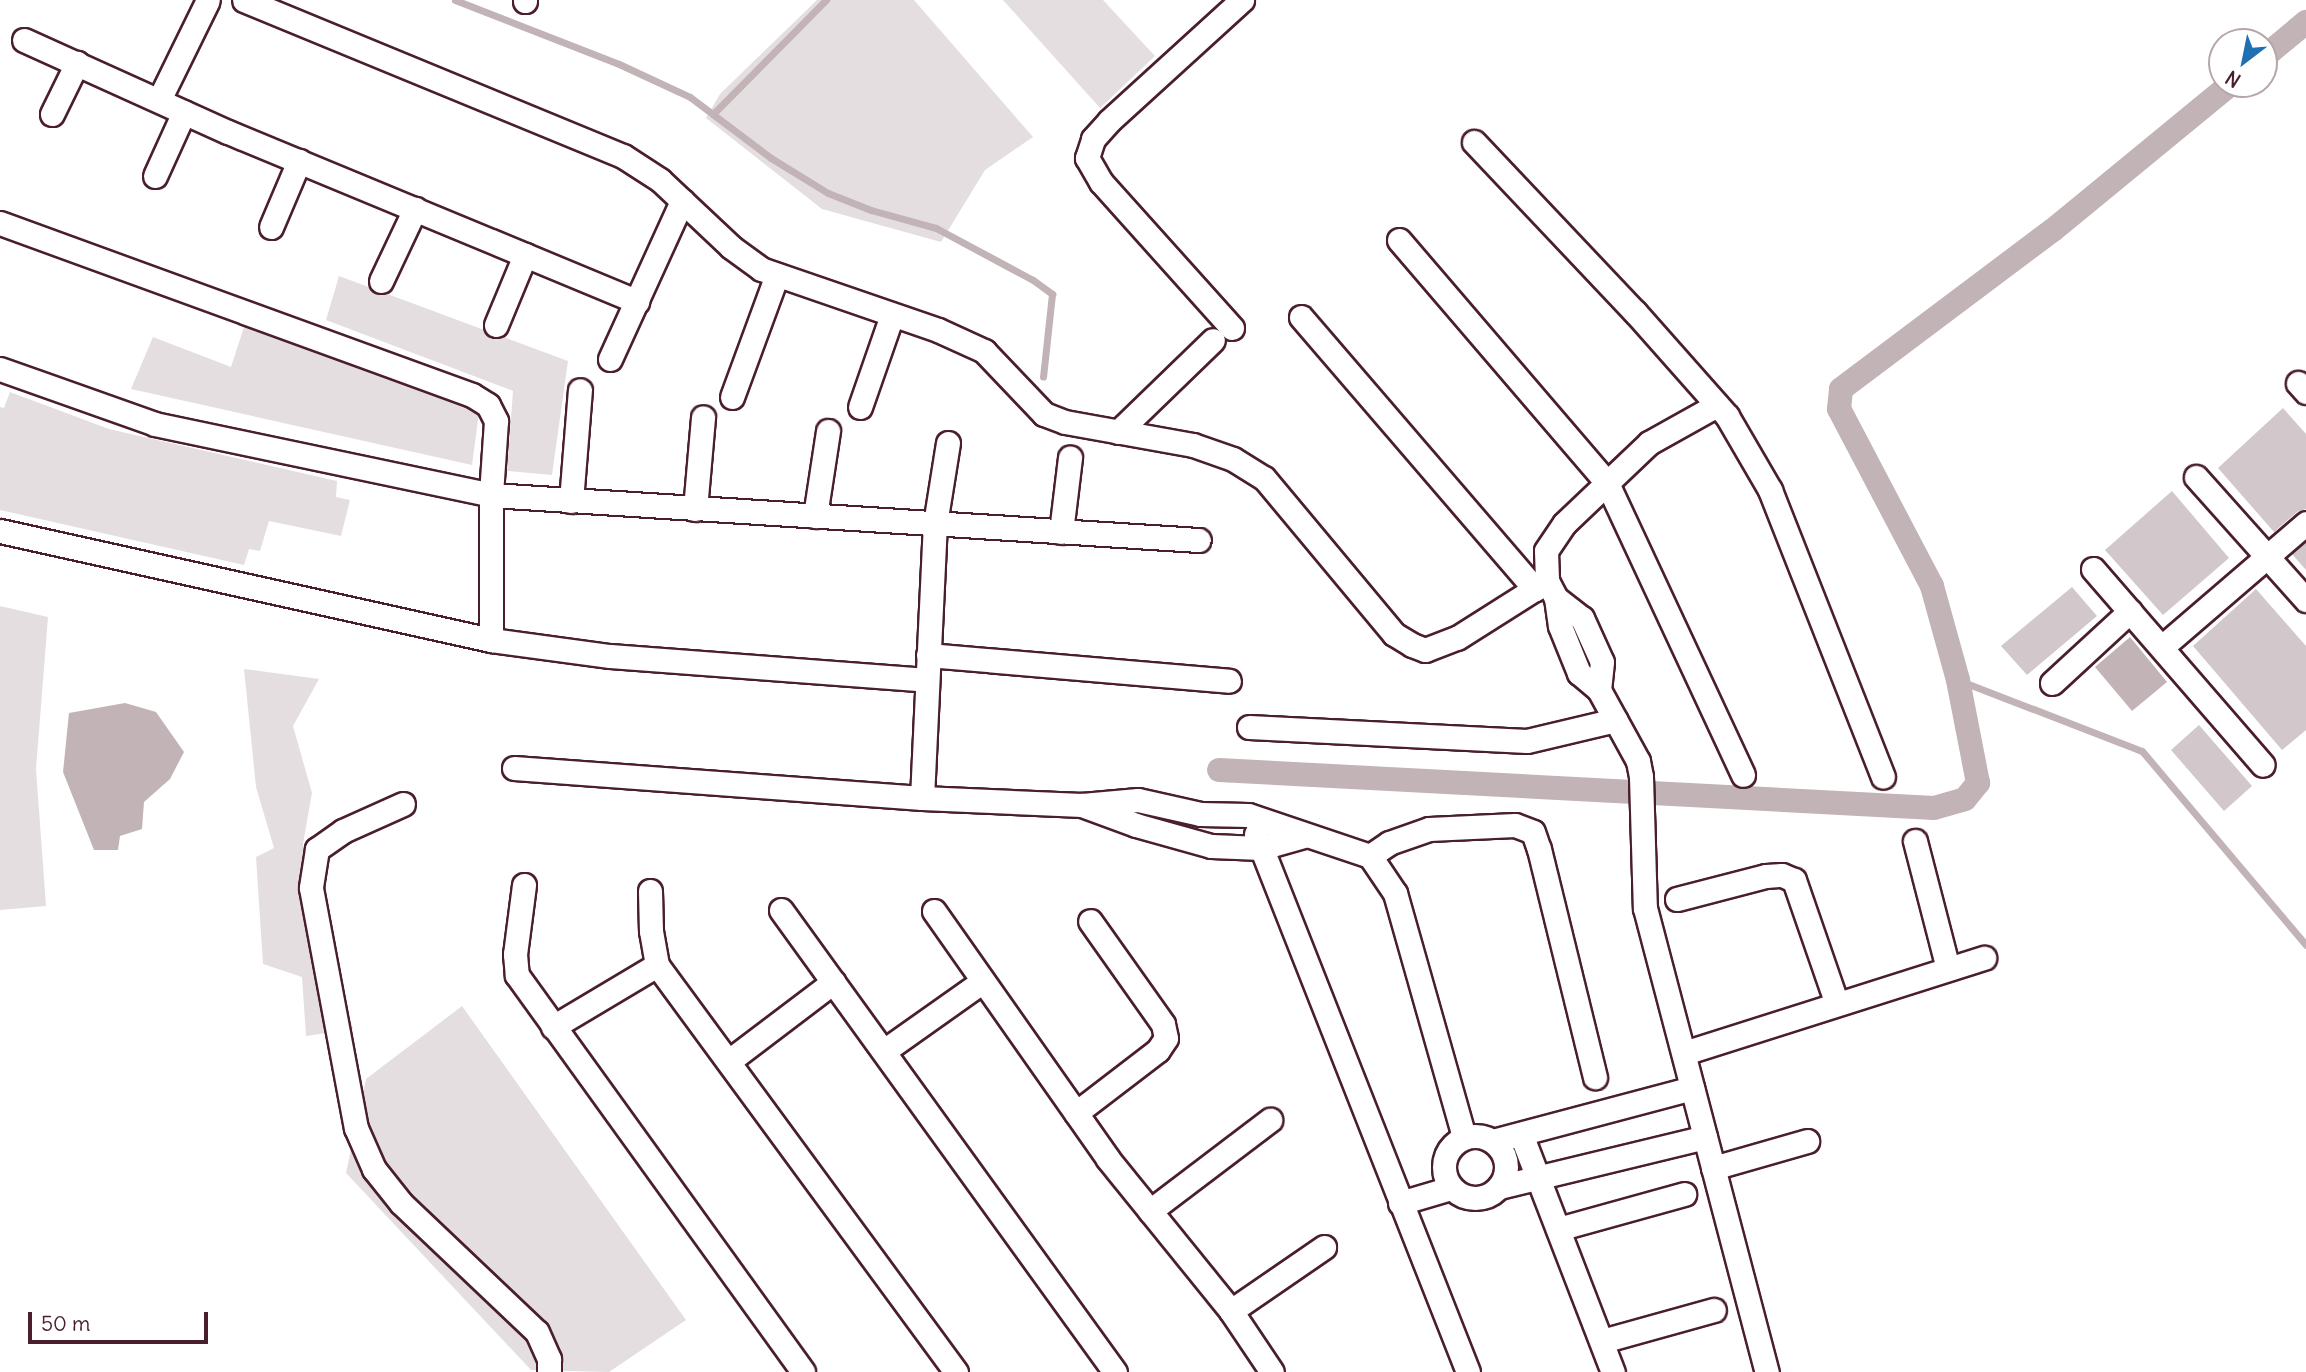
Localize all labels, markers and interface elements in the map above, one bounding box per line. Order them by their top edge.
north arrow [2208,28,2278,98]
text: N [2221,65,2245,93]
scale bar [32,1298,212,1342]
text: 50 m [41,1310,90,1337]

